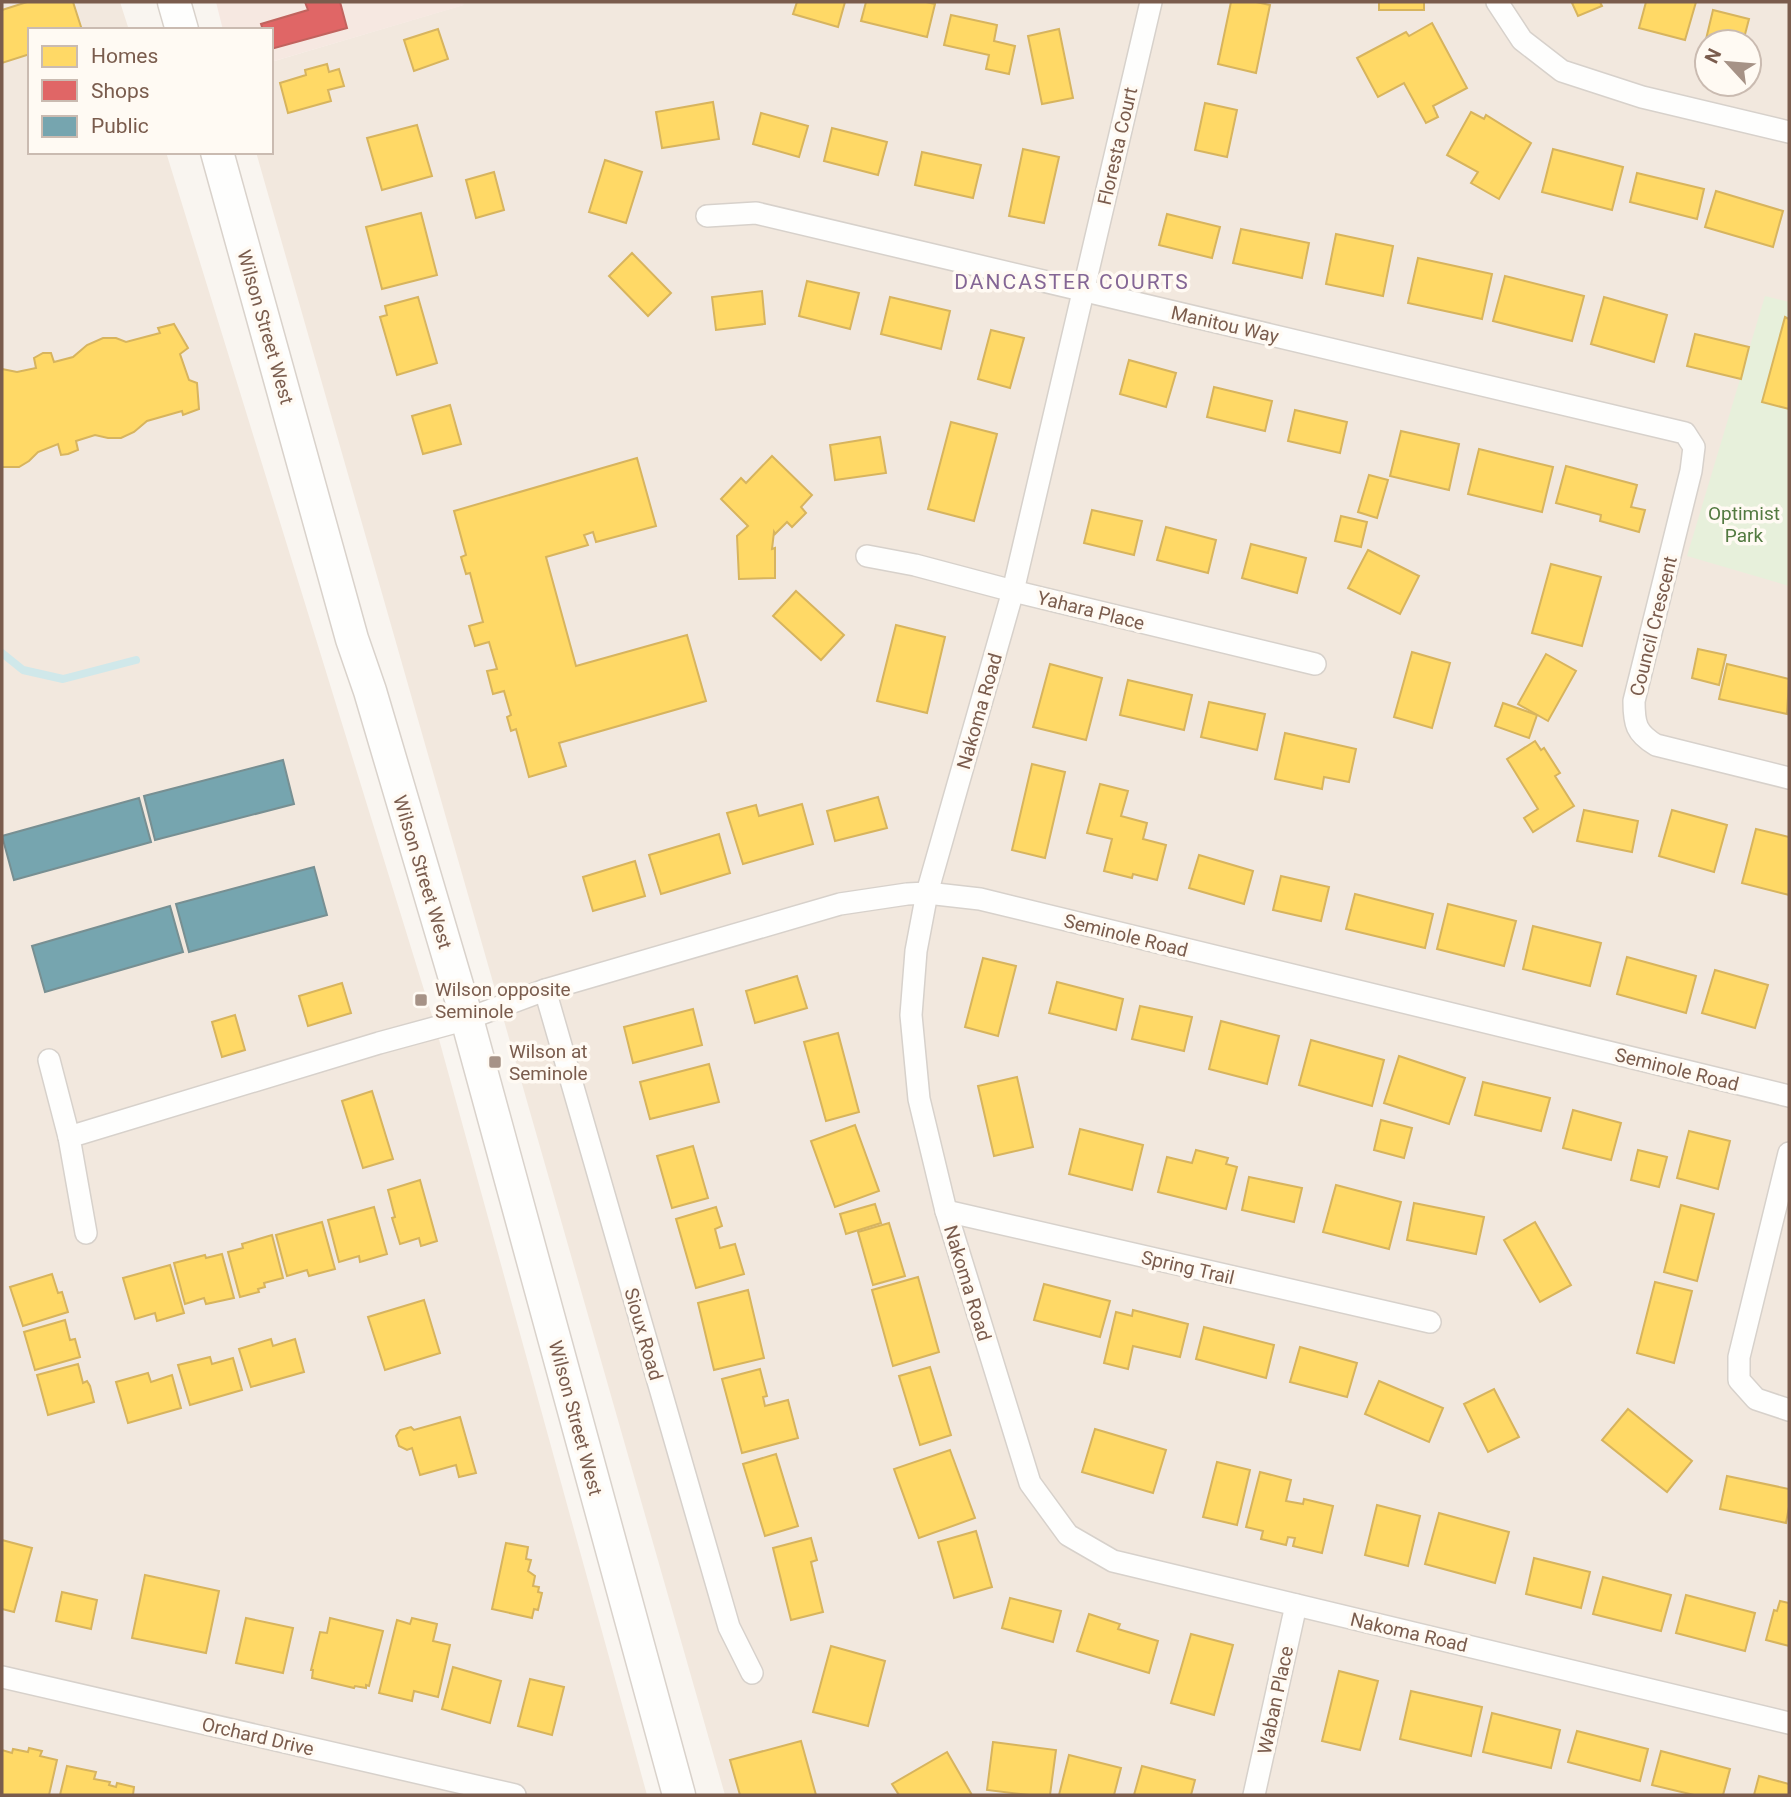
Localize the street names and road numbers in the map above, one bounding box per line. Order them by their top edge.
street label: Floresta Court [1093,85,1142,207]
street label: Wilson Street West [232,247,299,407]
street label: Manitou Way [1169,301,1281,348]
street label: Council Crescent [1625,554,1682,698]
street label: Yahara Place [1035,586,1147,635]
street label: Nakoma Road [952,650,1007,772]
street label: Wilson Street West [388,793,457,952]
street label: Seminole Road [1061,909,1190,962]
street label: Seminole Road [1612,1043,1741,1096]
street label: Nakoma Road [939,1223,996,1344]
street label: Spring Trail [1139,1246,1237,1289]
street label: Sioux Road [619,1285,668,1383]
street label: Wilson Street West [544,1338,607,1498]
street label: Nakoma Road [1348,1608,1470,1657]
street label: Waban Place [1253,1644,1298,1756]
street label: Orchard Drive [200,1712,316,1761]

